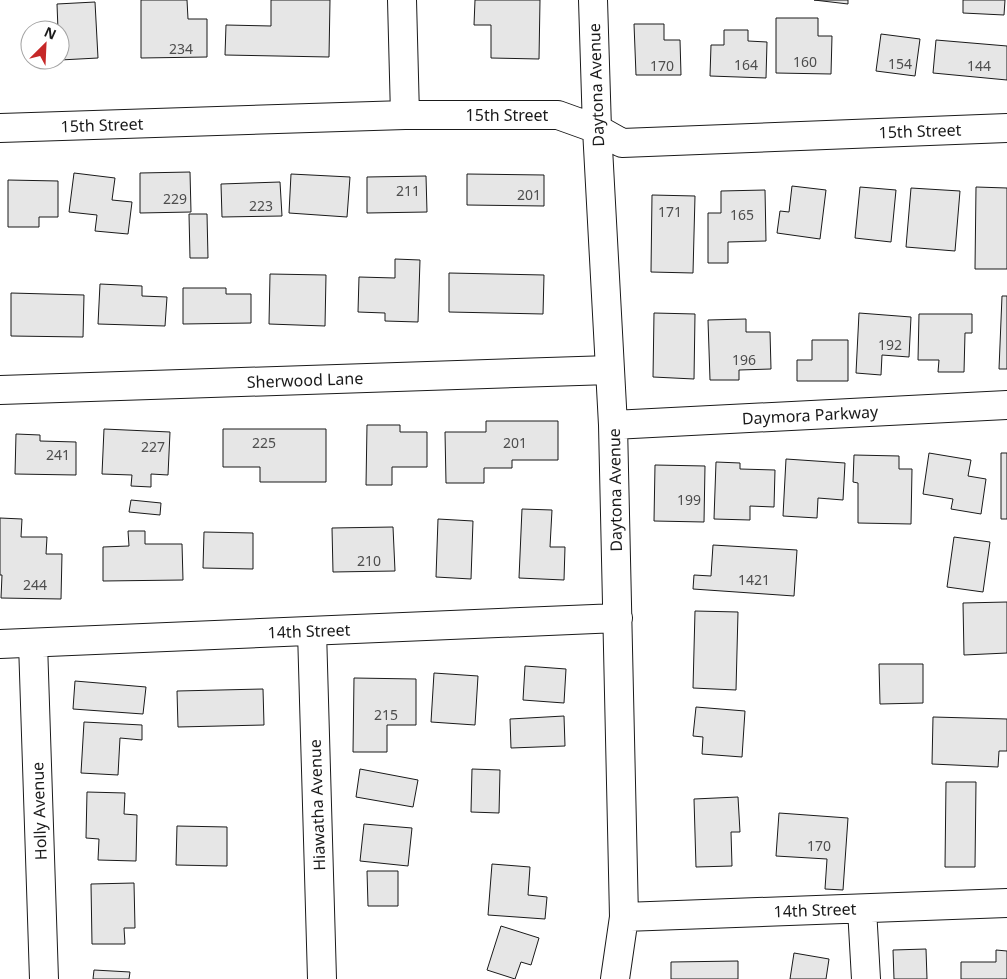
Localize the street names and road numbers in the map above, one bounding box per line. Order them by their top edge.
street label: Daytona Avenue [583,23,609,147]
street label: 15th Street [466,104,549,126]
street label: 15th Street [60,113,144,137]
street label: 15th Street [878,119,962,143]
street label: Sherwood Lane [246,367,364,393]
street label: Daymora Parkway [741,400,880,430]
street label: Daytona Avenue [603,428,627,552]
street label: 14th Street [267,619,351,643]
street label: Hiawatha Avenue [304,739,330,871]
street label: Holly Avenue [26,761,52,861]
street label: 14th Street [773,898,857,922]

